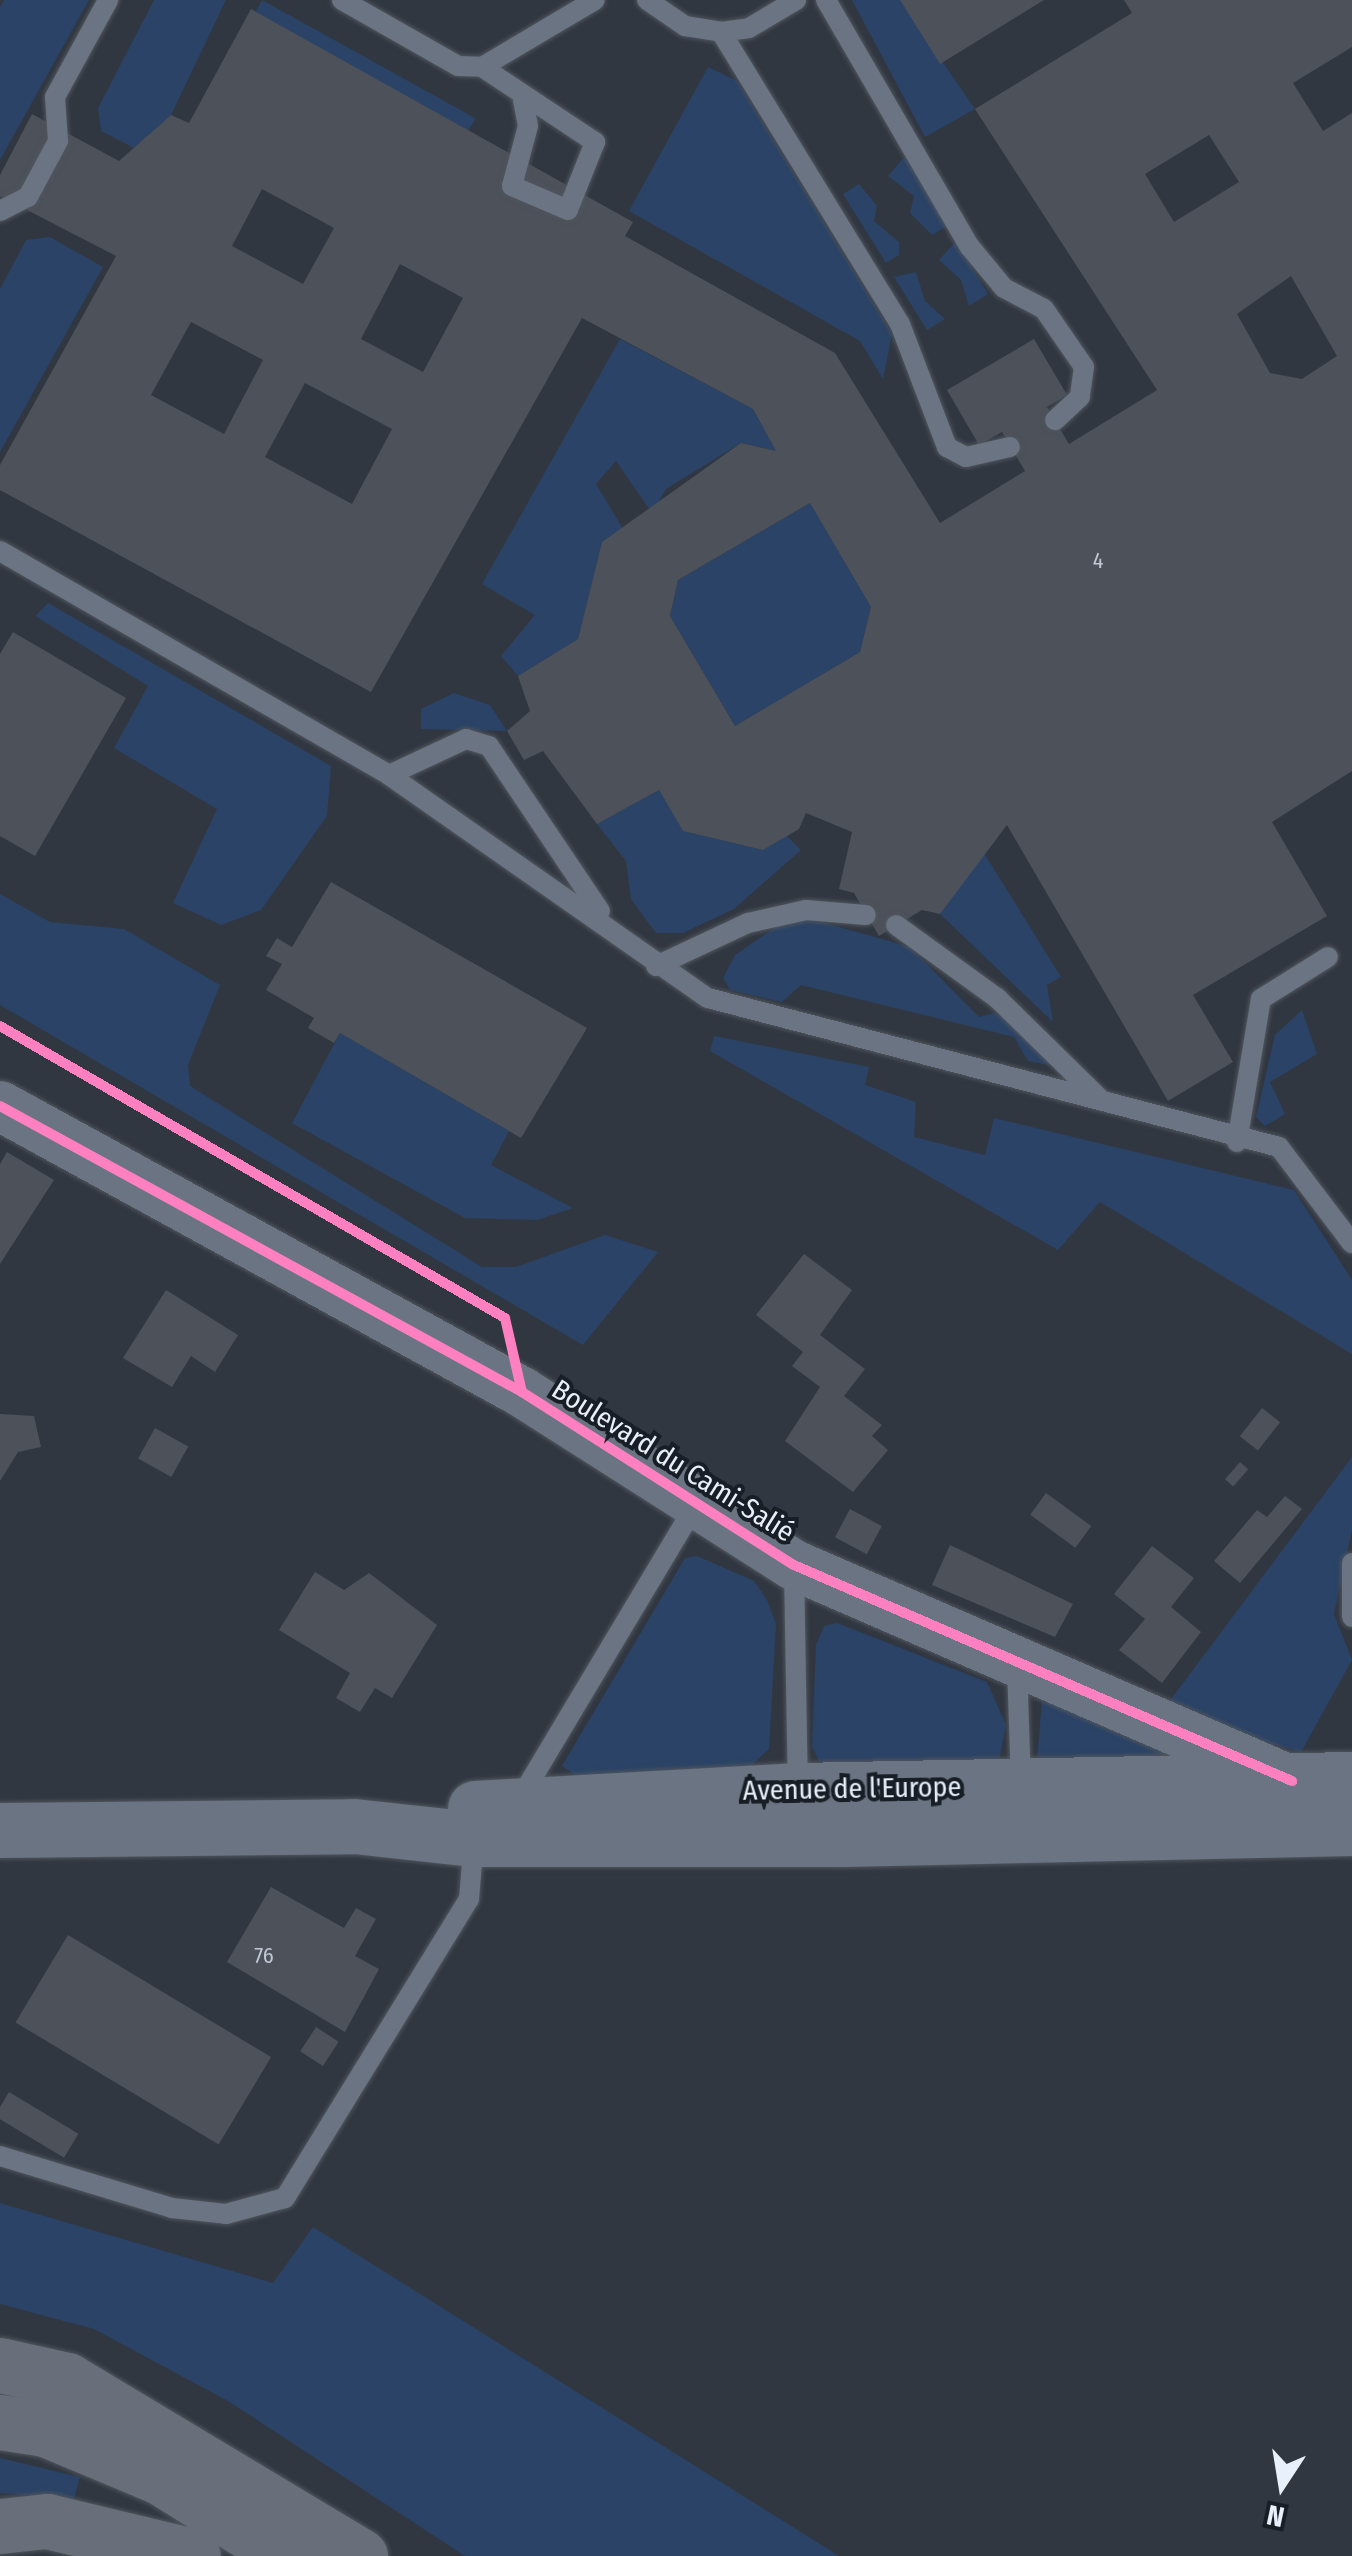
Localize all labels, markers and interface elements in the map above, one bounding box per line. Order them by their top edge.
house number: 4 [1093,548,1103,574]
street label: Boulevard du Cami-Salié [546,1373,800,1549]
street label: Avenue de l'Europe [742,1770,962,1808]
house number: 76 [254,1943,274,1969]
north arrow [1232,2436,1332,2536]
text: N [1264,2498,1287,2534]

